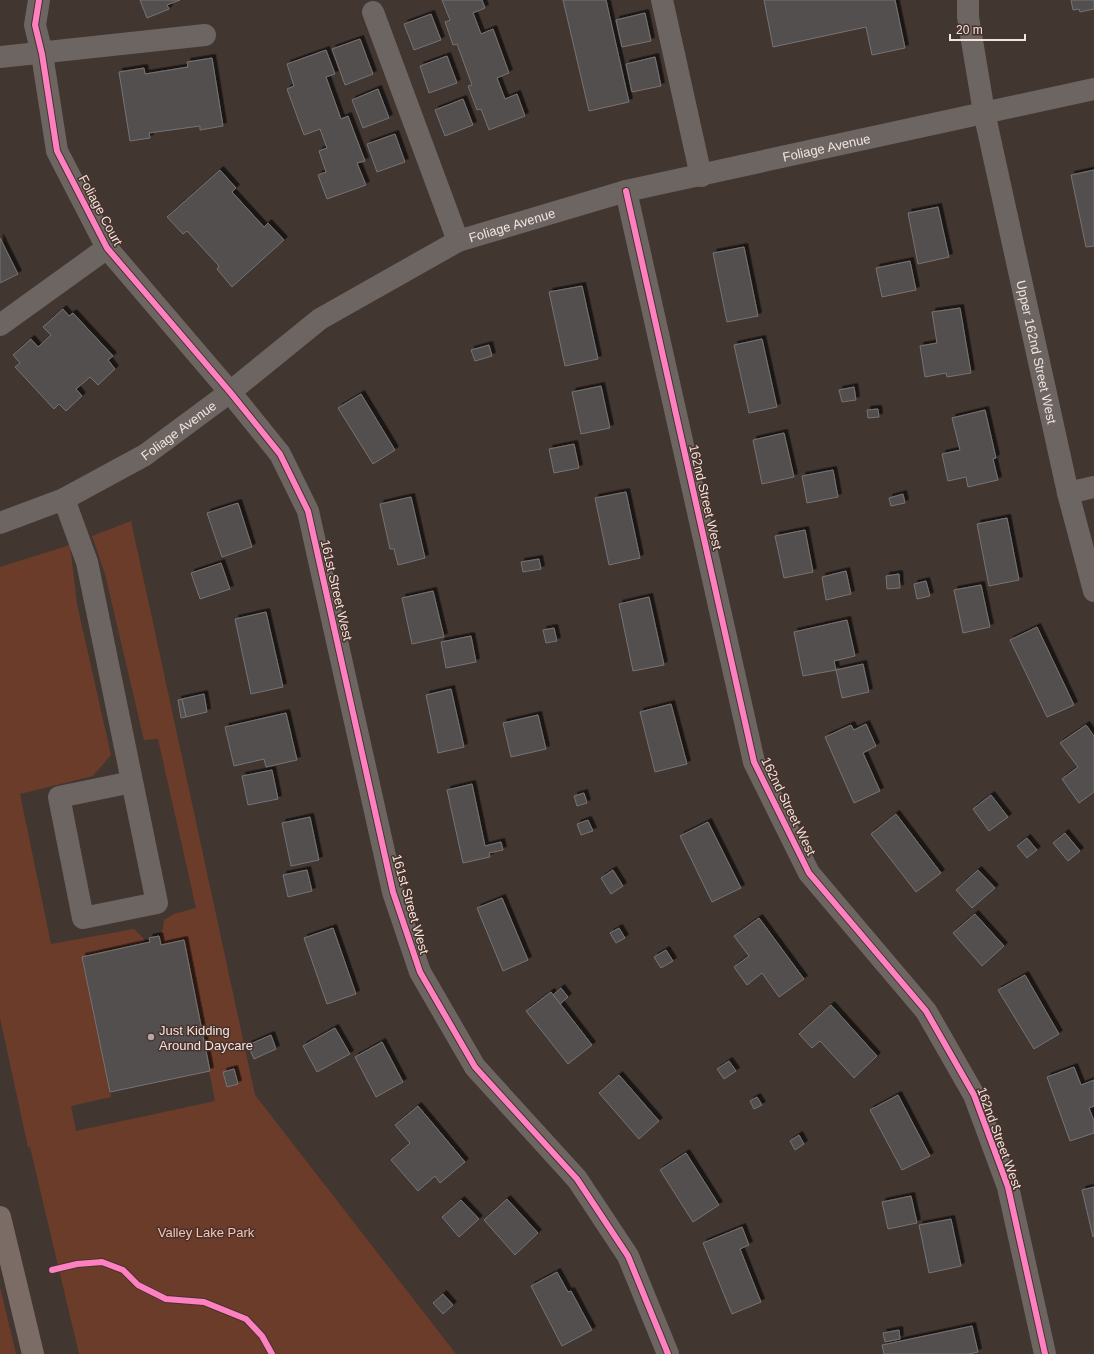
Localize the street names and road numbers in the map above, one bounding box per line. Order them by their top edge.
street label: Foliage Avenue [781,131,872,165]
street label: Foliage Court [76,172,126,249]
street label: Foliage Avenue [467,205,557,245]
street label: Upper 162nd Street West [1013,279,1060,426]
street label: Foliage Avenue [138,398,219,463]
street label: 162nd Street West [686,443,725,552]
street label: 161st Street West [318,538,356,642]
street label: 162nd Street West [758,755,819,858]
street label: 161st Street West [389,853,432,956]
street label: 162nd Street West [974,1085,1025,1192]

